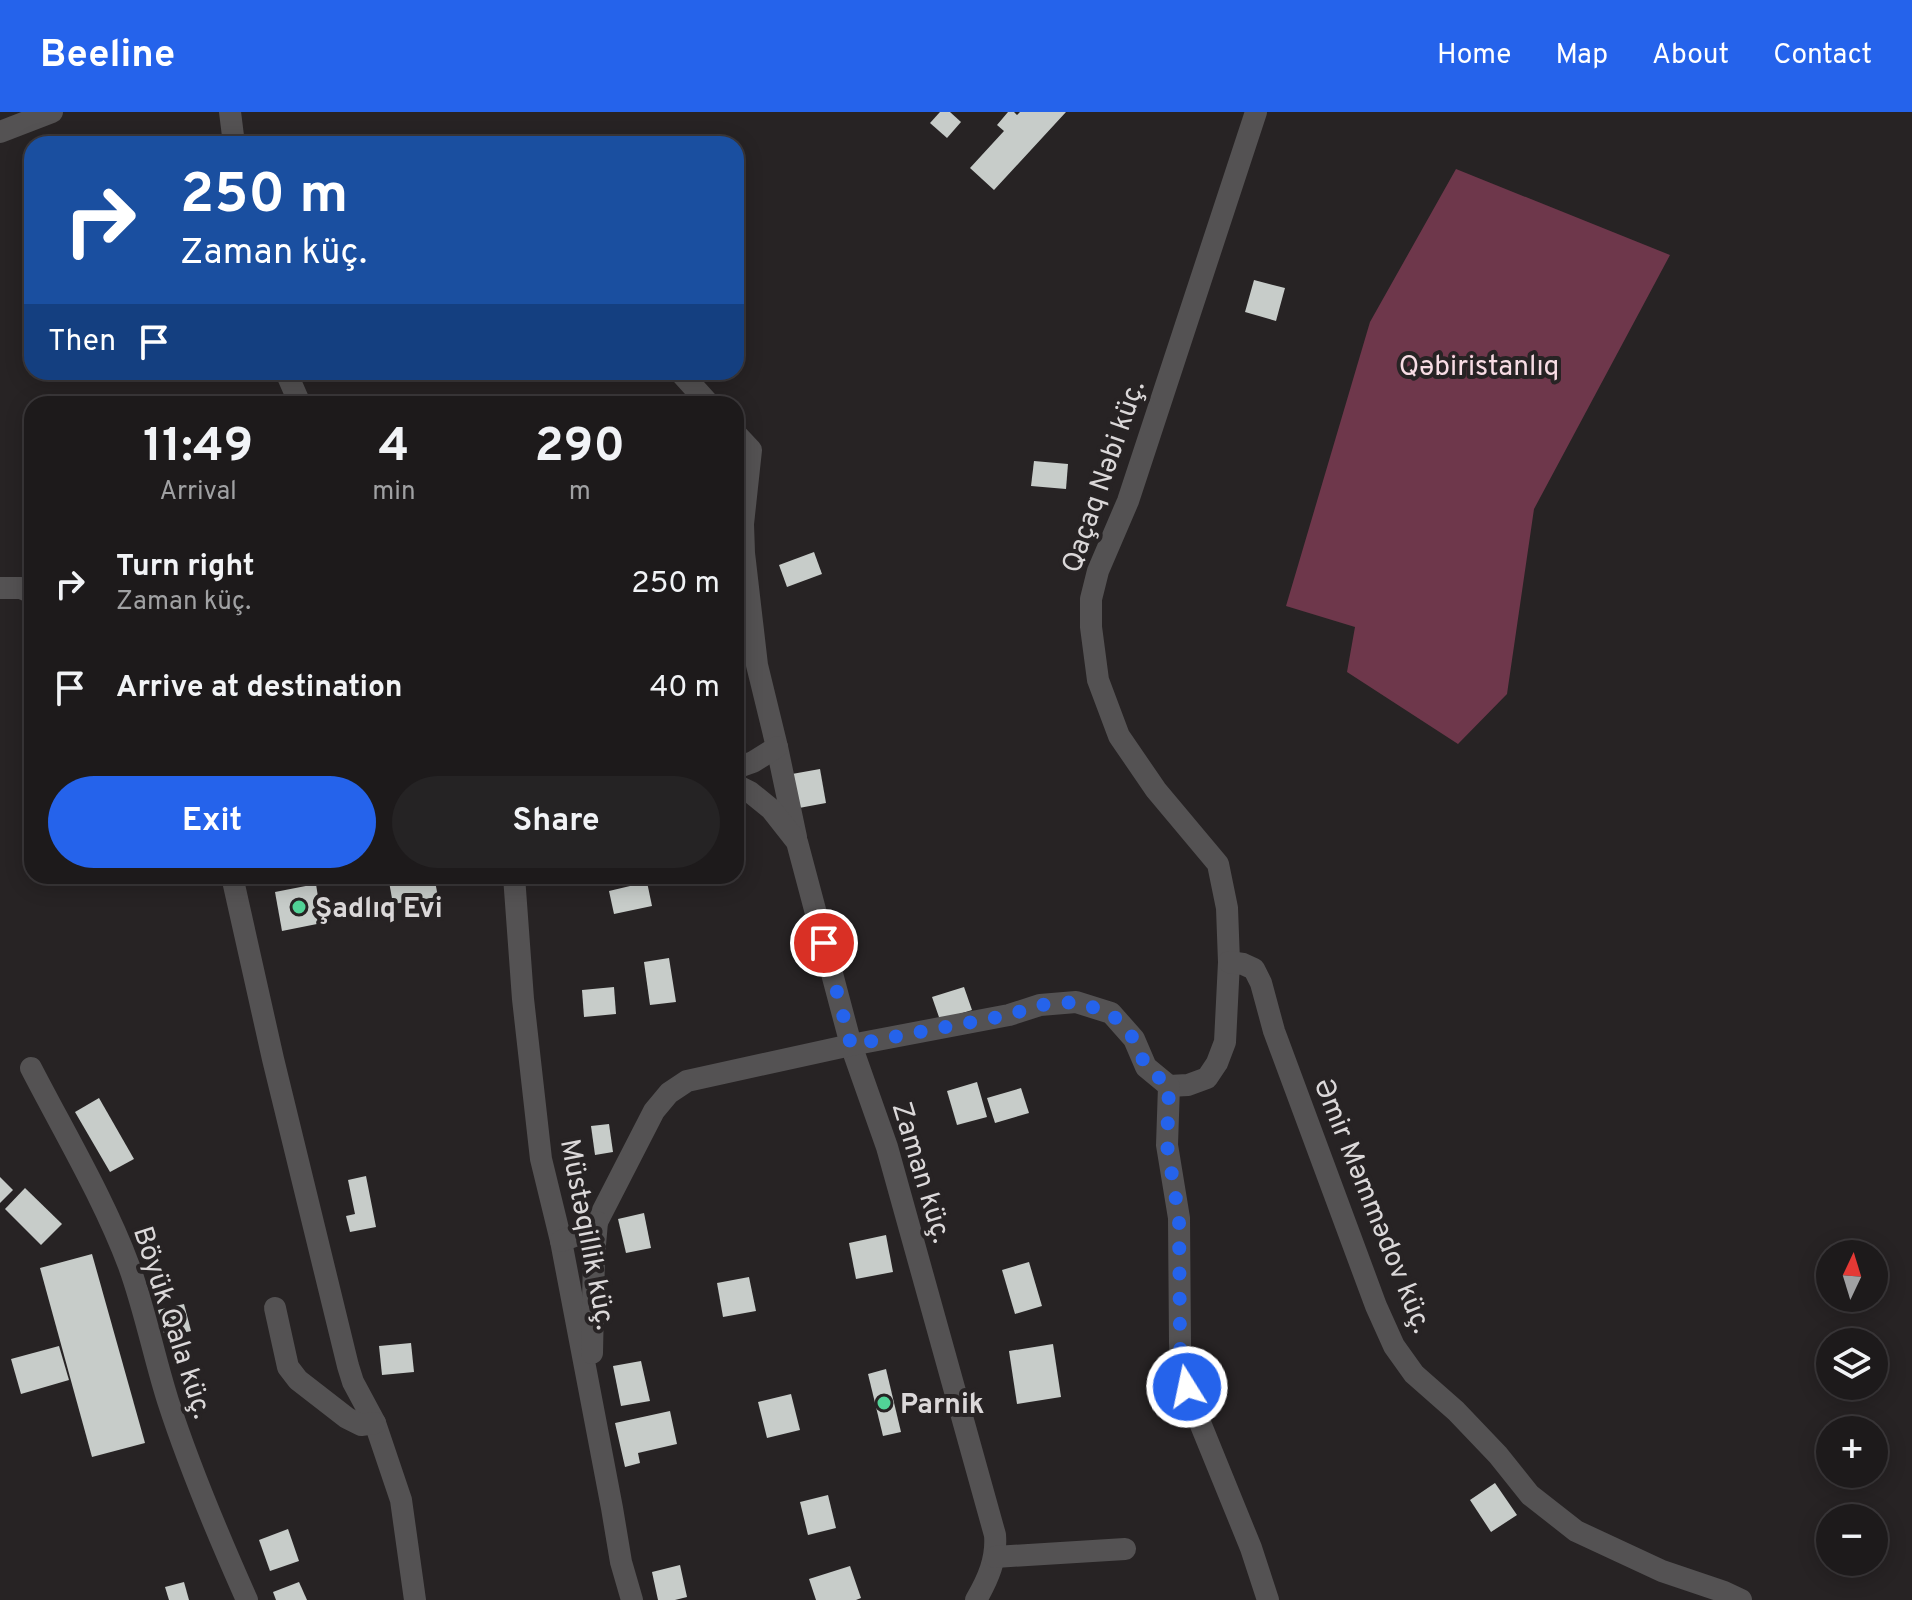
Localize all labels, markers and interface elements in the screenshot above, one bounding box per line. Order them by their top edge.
text: Beeline [40,32,175,81]
text: Home [1437,38,1511,74]
text: Map [1555,38,1608,74]
text: About [1652,38,1729,74]
text: Contact [1773,38,1872,74]
text: 250 m [180,162,348,232]
icon: right [48,168,152,272]
text: Zaman küç. [180,231,367,277]
icon: arrive [132,320,176,364]
text: Then [48,324,116,361]
park label: Qəbiristanlıq [1399,350,1559,386]
street label: Qaçaq Nəbi küç. [1055,376,1155,578]
text: 11:49 [143,418,253,478]
text: 4 [379,418,409,478]
text: 290 [534,418,625,478]
text: Arrival [159,476,237,509]
text: min [372,476,416,509]
text: m [569,476,591,509]
text: Turn right [116,549,254,586]
icon: right [48,562,92,606]
text: 250 m [631,566,720,603]
text: Zaman küç. [116,586,251,619]
icon: arrive [48,666,92,710]
text: Arrive at destination [116,670,402,707]
text: 40 m [650,670,720,707]
button: Exit [48,776,376,868]
button: Share [392,776,720,868]
place label: Şadlıq Evi [315,892,443,928]
marker: Şadlıq Evi [290,898,308,916]
pin [790,909,858,977]
icon: arrive [802,921,846,965]
street label: Əmir Məmmədov küç. [1304,1073,1439,1339]
street label: Zaman küç. [882,1098,959,1248]
street label: Müstəqillik küç. [550,1136,622,1333]
street label: Böyük Qala küç. [123,1222,219,1424]
north arrow [1816,1240,1888,1312]
map controls [1816,1240,1888,1576]
button: layers [1816,1328,1888,1400]
position arrow [1145,1345,1229,1429]
place label: Parnik [900,1388,984,1424]
marker: Parnik [875,1394,893,1412]
button: + [1816,1416,1888,1488]
button: − [1816,1504,1888,1576]

